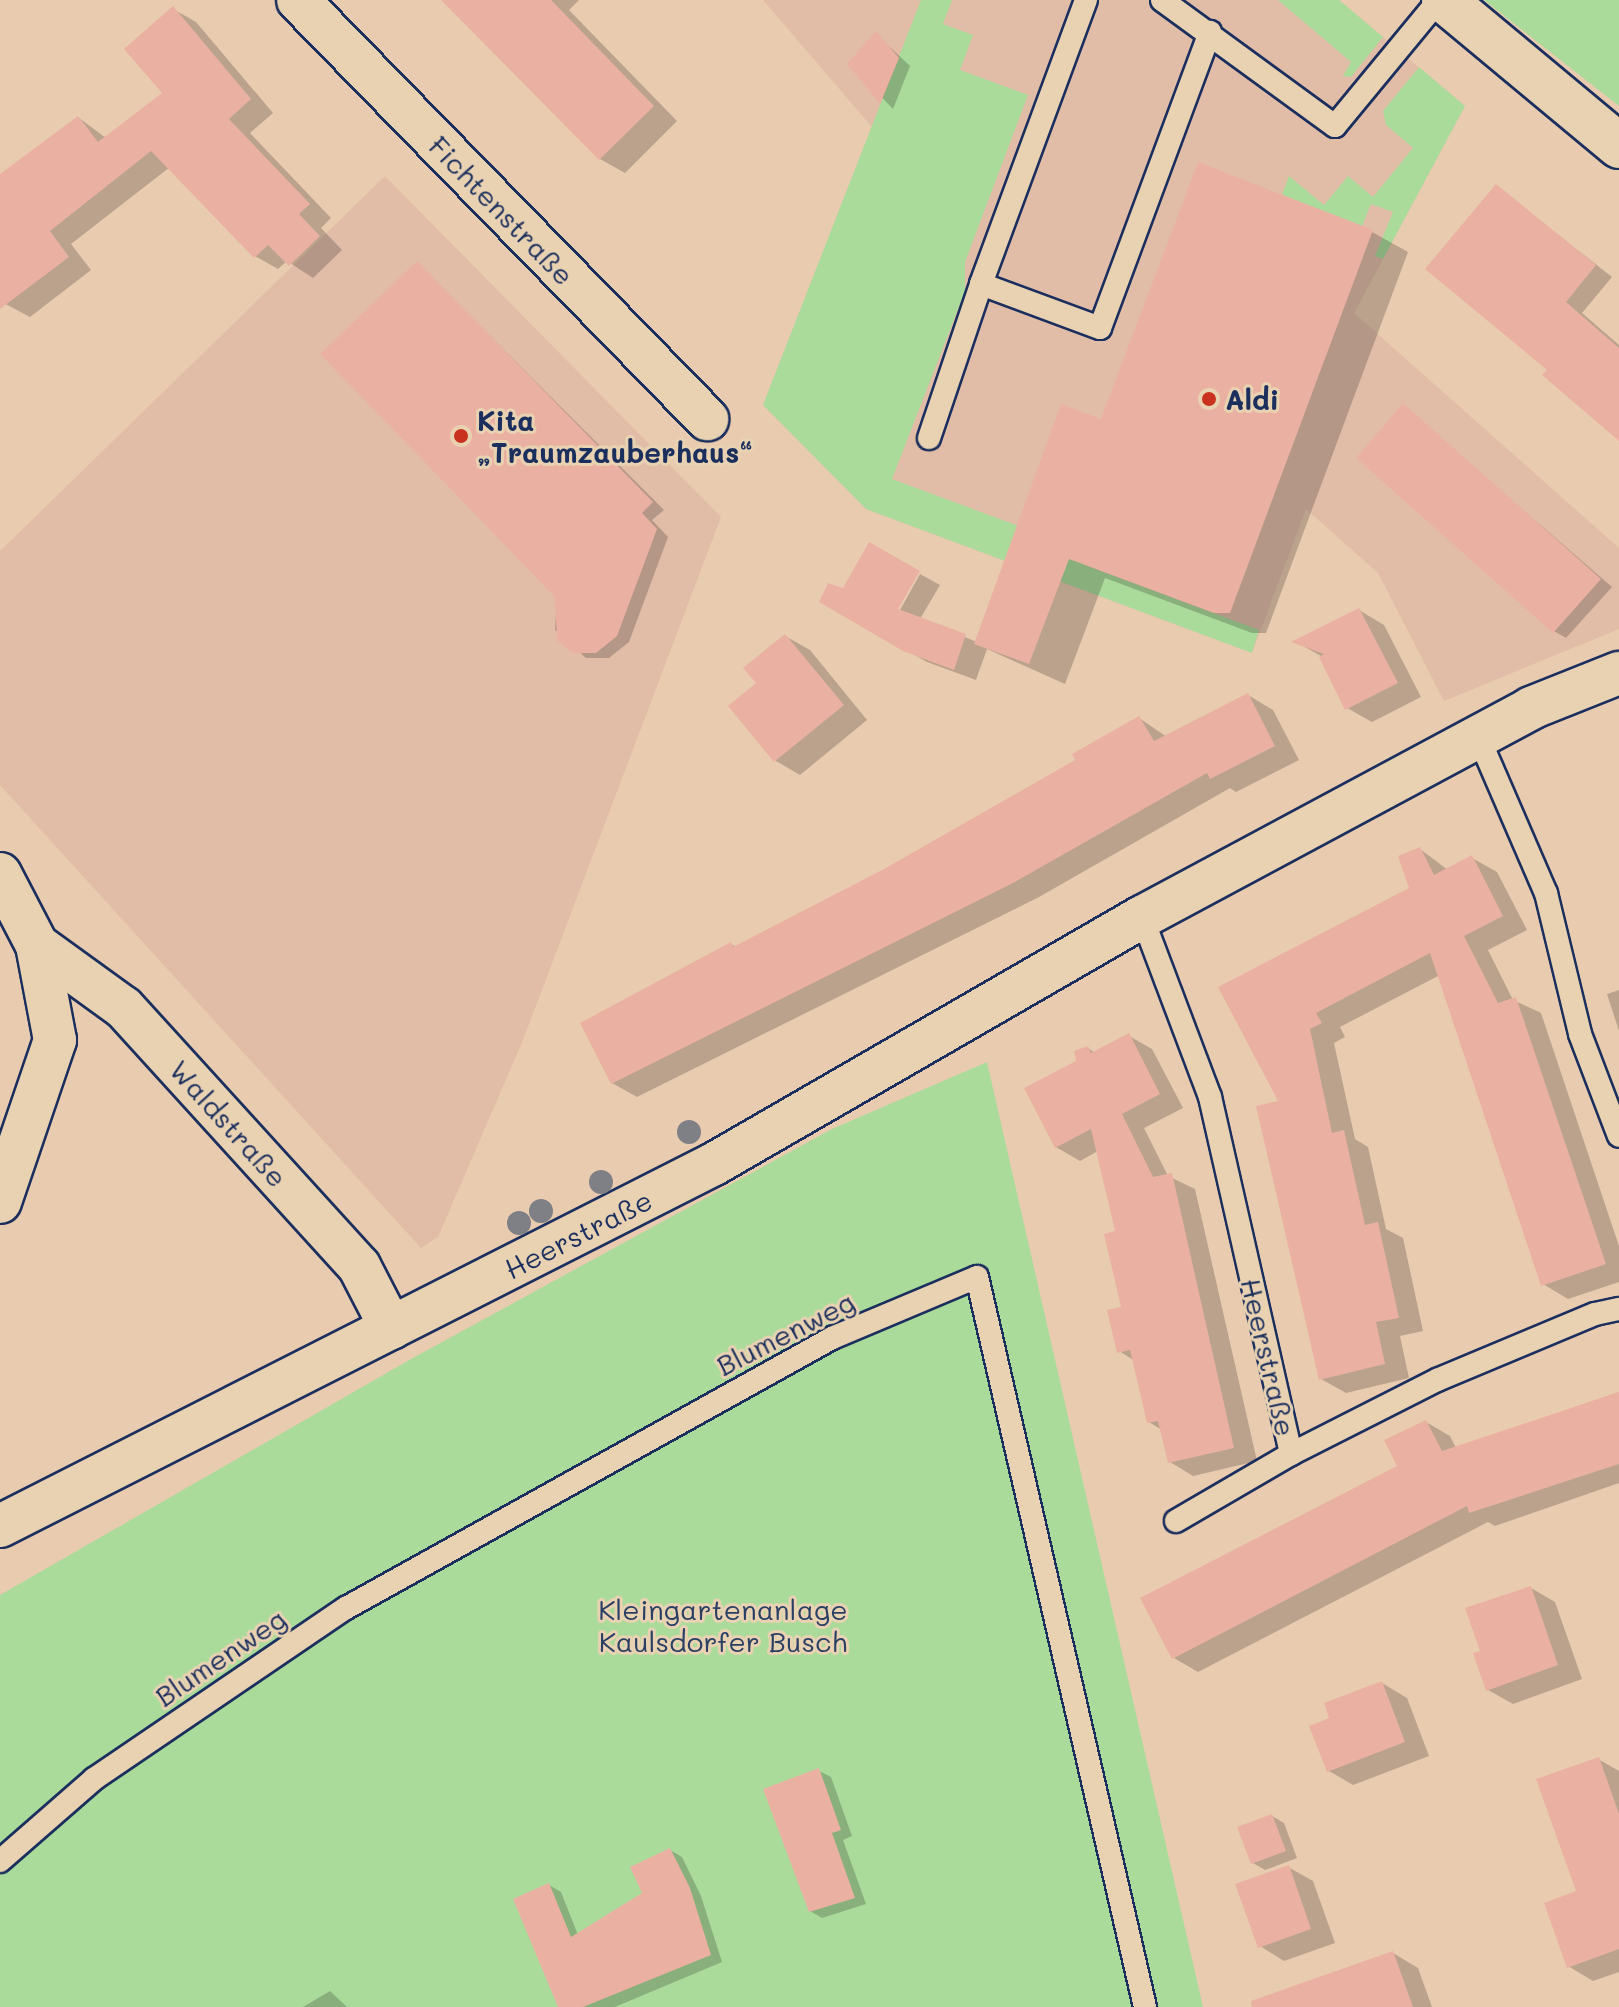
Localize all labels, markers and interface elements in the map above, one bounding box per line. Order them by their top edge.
street label: Fichtenstraße [422,128,582,292]
place label: Aldi [1225,382,1279,416]
marker: Aldi [1200,390,1218,408]
place label: Kita „Traumzauberhaus“ [477,403,753,469]
marker: Kita „Traumzauberhaus“ [452,427,470,445]
street label: Waldstraße [163,1053,295,1193]
street label: Heerstraße [499,1182,657,1286]
street label: Heerstraße [1234,1275,1304,1439]
street label: Blumenweg [710,1284,860,1382]
park label: Kleingartenanlage Kaulsdorfer Busch [598,1592,848,1658]
street label: Blumenweg [148,1601,292,1713]

